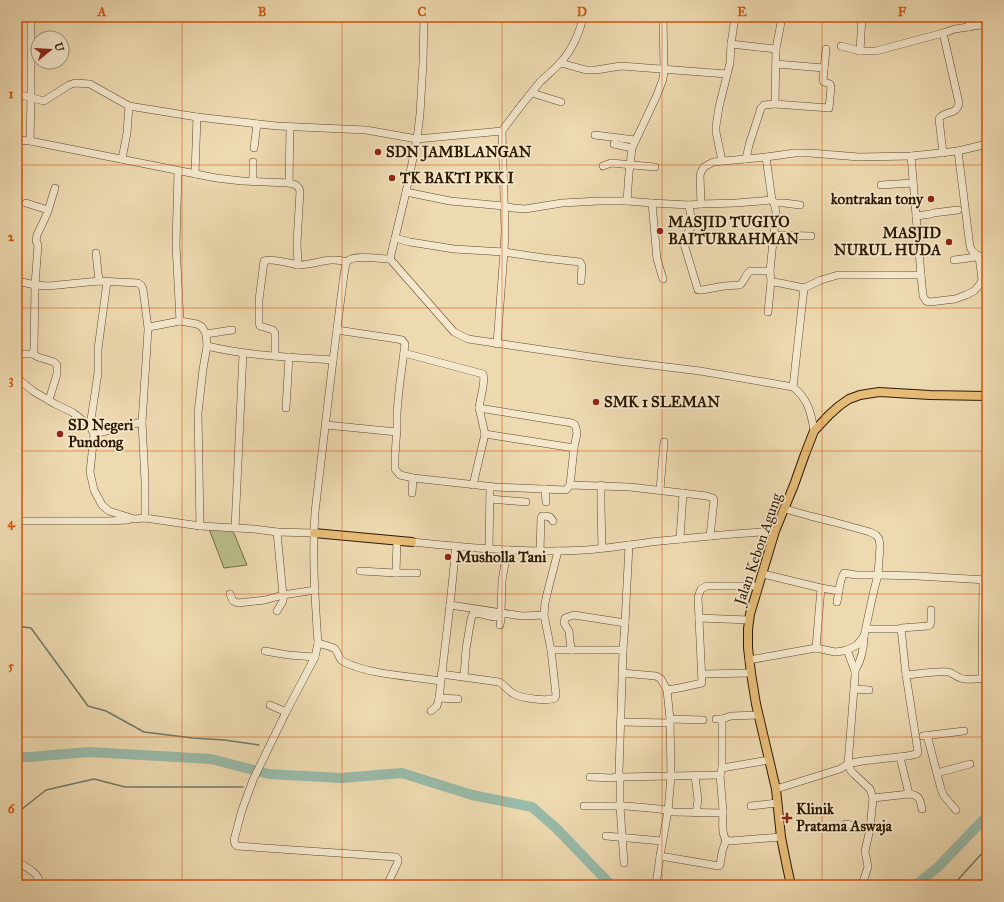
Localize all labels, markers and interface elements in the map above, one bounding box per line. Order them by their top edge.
text: A [97,4,107,20]
text: B [258,4,267,20]
text: C [418,4,427,20]
text: D [577,4,587,20]
text: E [737,4,747,20]
text: F [898,4,907,20]
north arrow [30,30,70,70]
text: U [52,41,67,54]
text: 1 [8,86,14,102]
place label: SDN JAMBLANGAN [386,143,532,162]
marker: SDN JAMBLANGAN [373,147,383,157]
place label: TK BAKTI PKK I [399,169,515,187]
marker: TK BAKTI PKK I [387,173,397,183]
place label: kontrakan tony [831,190,924,209]
marker: kontrakan tony [926,194,936,204]
place label: MASJID TUGIYO BAITURRAHMAN [668,213,799,248]
place label: MASJID NURUL HUDA [834,224,942,259]
marker: MASJID TUGIYO BAITURRAHMAN [655,226,665,236]
text: 2 [8,229,15,245]
marker: MASJID NURUL HUDA [944,237,954,247]
text: 3 [8,372,14,388]
place label: SMK 1 SLEMAN [604,393,720,411]
marker: SMK 1 SLEMAN [591,397,601,407]
place label: SD Negeri Pundong [68,416,134,452]
marker: SD Negeri Pundong [55,429,65,439]
street label: Jalan Kebon Agung [730,490,787,610]
text: 4 [7,515,15,531]
place label: Musholla Tani [456,548,547,566]
marker: Musholla Tani [443,552,453,562]
text: 5 [8,658,15,674]
place label: Klinik Pratama Aswaja [796,800,893,836]
text: 6 [8,801,16,817]
marker: Klinik Pratama Aswaja [781,812,793,824]

